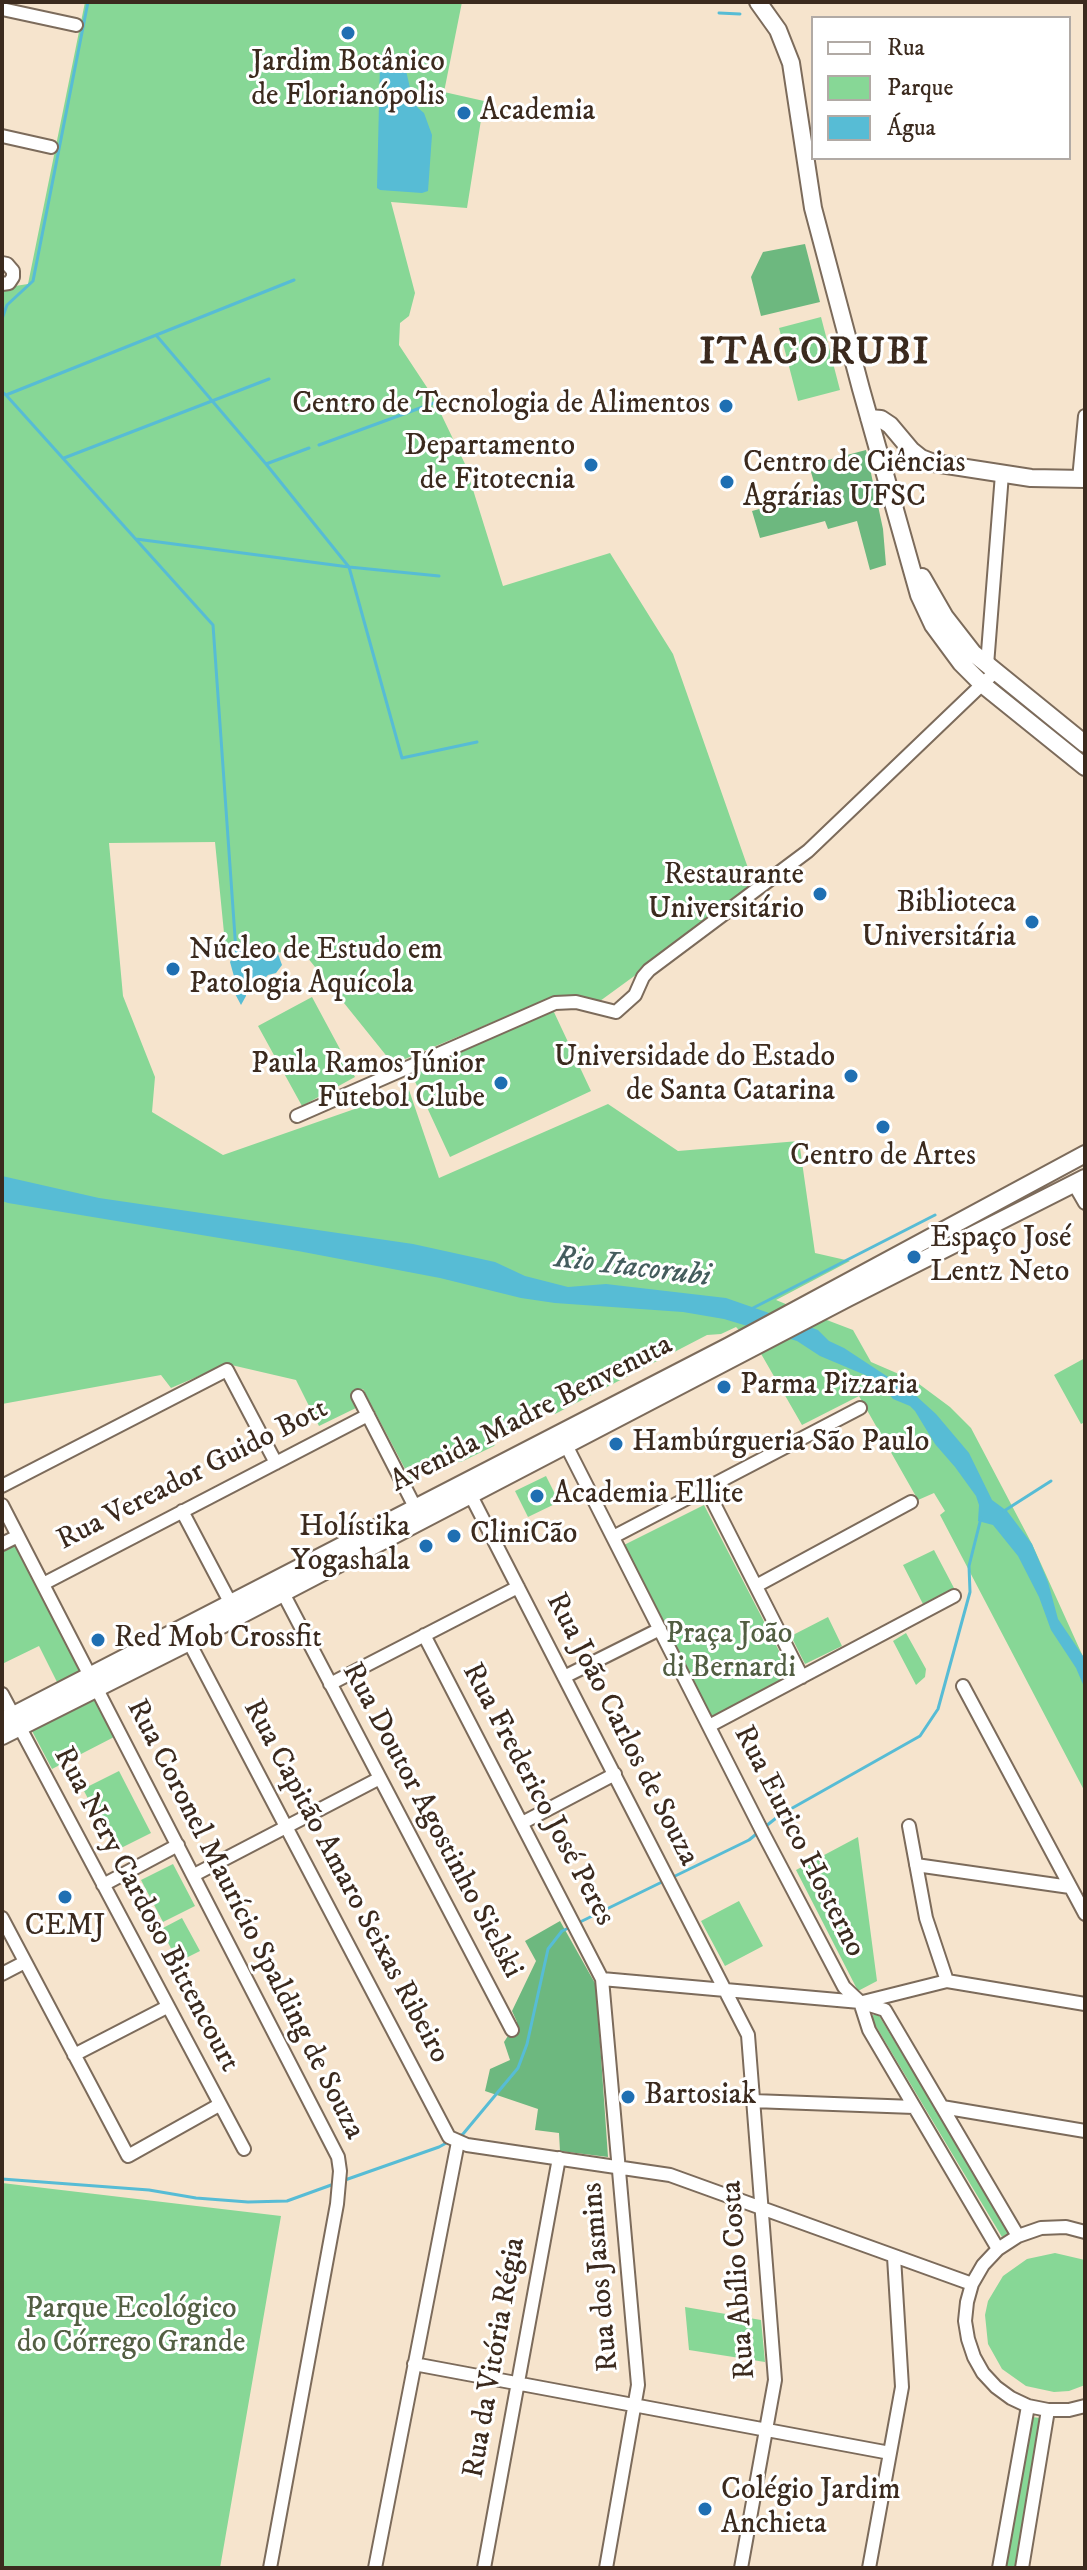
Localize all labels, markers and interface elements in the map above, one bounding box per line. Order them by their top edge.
legend [811,16,1071,160]
marker: Jardim Botânico de Florianópolis [339,24,357,42]
text: Rua [887,33,925,63]
place label: Jardim Botânico de Florianópolis [251,46,445,116]
text: Parque [887,73,953,103]
place label: Academia [480,95,595,131]
marker: Academia [455,104,473,122]
text: Água [887,113,936,143]
district label: ITACORUBI [700,332,930,378]
place label: Centro de Tecnologia de Alimentos [292,388,710,424]
marker: Centro de Tecnologia de Alimentos [717,397,735,415]
place label: Departamento de Fitotecnia [404,430,575,500]
place label: Centro de Ciências Agrárias UFSC [743,447,965,518]
marker: Departamento de Fitotecnia [582,456,600,474]
marker: Centro de Ciências Agrárias UFSC [718,473,736,491]
place label: Restaurante Universitário [648,859,804,930]
marker: Restaurante Universitário [811,885,829,903]
place label: Biblioteca Universitária [862,887,1016,958]
marker: Biblioteca Universitária [1023,913,1041,931]
place label: Núcleo de Estudo em Patologia Aquícola [189,934,443,1004]
marker: Núcleo de Estudo em Patologia Aquícola [164,960,182,978]
place label: Universidade do Estado de Santa Catarina [554,1041,835,1112]
place label: Paula Ramos Júnior Futebol Clube [251,1048,485,1118]
marker: Universidade do Estado de Santa Catarina [842,1067,860,1085]
marker: Paula Ramos Júnior Futebol Clube [492,1074,510,1092]
marker: Centro de Artes [874,1118,892,1136]
place label: Centro de Artes [790,1140,976,1176]
place label: Espaço José Lentz Neto [930,1222,1071,1292]
water label: Rio Itacorubi [552,1240,712,1298]
marker: Espaço José Lentz Neto [905,1248,923,1266]
street label: Avenida Madre Benvenuta [385,1328,679,1502]
place label: Parma Pizzaria [740,1369,919,1405]
marker: Parma Pizzaria [715,1378,733,1396]
street label: Rua Vereador Guido Bott [52,1392,334,1560]
place label: Hambúrgueria São Paulo [632,1426,929,1462]
marker: Hambúrgueria São Paulo [607,1435,625,1453]
place label: Academia Ellite [553,1478,744,1514]
marker: Academia Ellite [528,1487,546,1505]
place label: Holístika Yogashala [291,1511,410,1582]
place label: CliniCão [470,1518,577,1554]
marker: CliniCão [445,1527,463,1545]
marker: Holístika Yogashala [417,1537,435,1555]
street label: Rua João Carlos de Souza [537,1588,705,1872]
park label: Praça João di Bernardi [662,1618,796,1688]
place label: Red Mob Crossfit [114,1622,322,1658]
marker: Red Mob Crossfit [89,1631,107,1649]
street label: Rua Doutor Agostinho Sielski [332,1657,530,1985]
street label: Rua Frederico José Peres [453,1658,621,1932]
street label: Rua Coronel Maurício Spalding de Souza [117,1694,371,2146]
street label: Rua Capitão Amaro Seixas Ribeiro [234,1694,456,2070]
street label: Rua Eurico Hosterno [724,1720,872,1964]
street label: Rua Nery Cardoso Bittencourt [44,1741,246,2079]
marker: CEMJ [56,1888,74,1906]
place label: CEMJ [25,1910,105,1946]
place label: Bartosiak [644,2079,756,2115]
marker: Bartosiak [619,2088,637,2106]
street label: Rua Abílio Costa [715,2179,765,2381]
street label: Rua dos Jasmins [576,2181,628,2373]
street label: Rua da Vitória Régia [457,2235,535,2481]
park label: Parque Ecológico do Córrego Grande [17,2293,245,2364]
place label: Colégio Jardim Anchieta [721,2474,901,2544]
marker: Colégio Jardim Anchieta [696,2500,714,2518]

